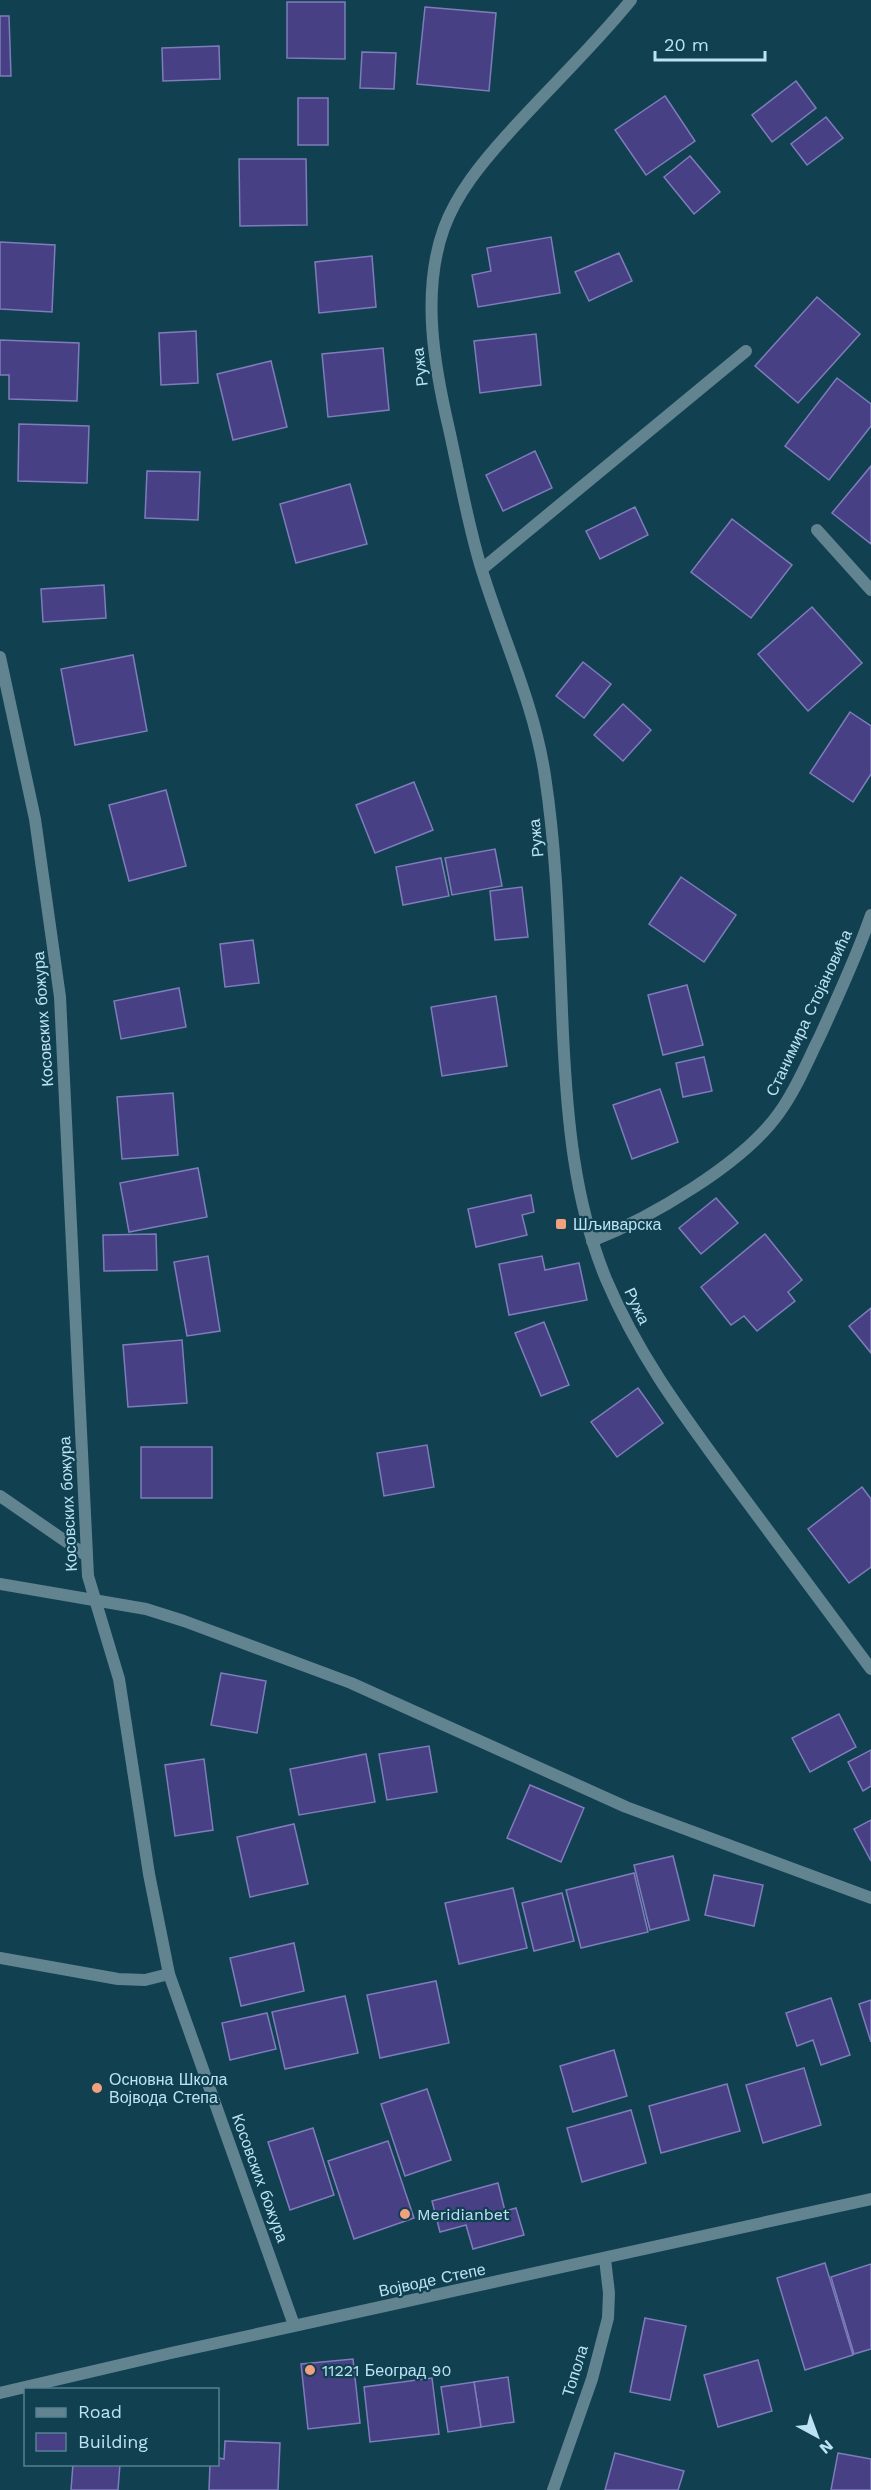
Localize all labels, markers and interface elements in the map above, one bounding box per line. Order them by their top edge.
scale bar [655,24,764,62]
text: 20 m [664,34,709,55]
street label: Ружа [408,347,432,387]
street label: Ружа [525,818,547,858]
street label: Станимира Стојановића [762,927,856,1099]
street label: Косовских божура [29,951,57,1087]
place label: Шљиварска [573,1215,662,1234]
marker: Шљиварска [554,1217,568,1231]
street label: Ружа [620,1285,654,1328]
street label: Косовских божура [55,1436,81,1572]
place label: Основна Школа Војвода Степа [109,2070,228,2107]
marker: Основна Школа Војвода Степа [90,2081,104,2095]
street label: Косовских божура [228,2111,292,2245]
place label: Meridianbet [417,2205,510,2224]
marker: Meridianbet [398,2207,412,2221]
street label: Војводе Степе [377,2259,487,2301]
street label: Топола [558,2343,592,2399]
place label: 11221 Београд 90 [322,2361,451,2380]
marker: 11221 Београд 90 [303,2363,317,2377]
legend [24,2388,219,2466]
text: Road [78,2401,122,2422]
north arrow [787,2406,847,2466]
text: Building [78,2431,148,2452]
text: N [816,2436,837,2458]

